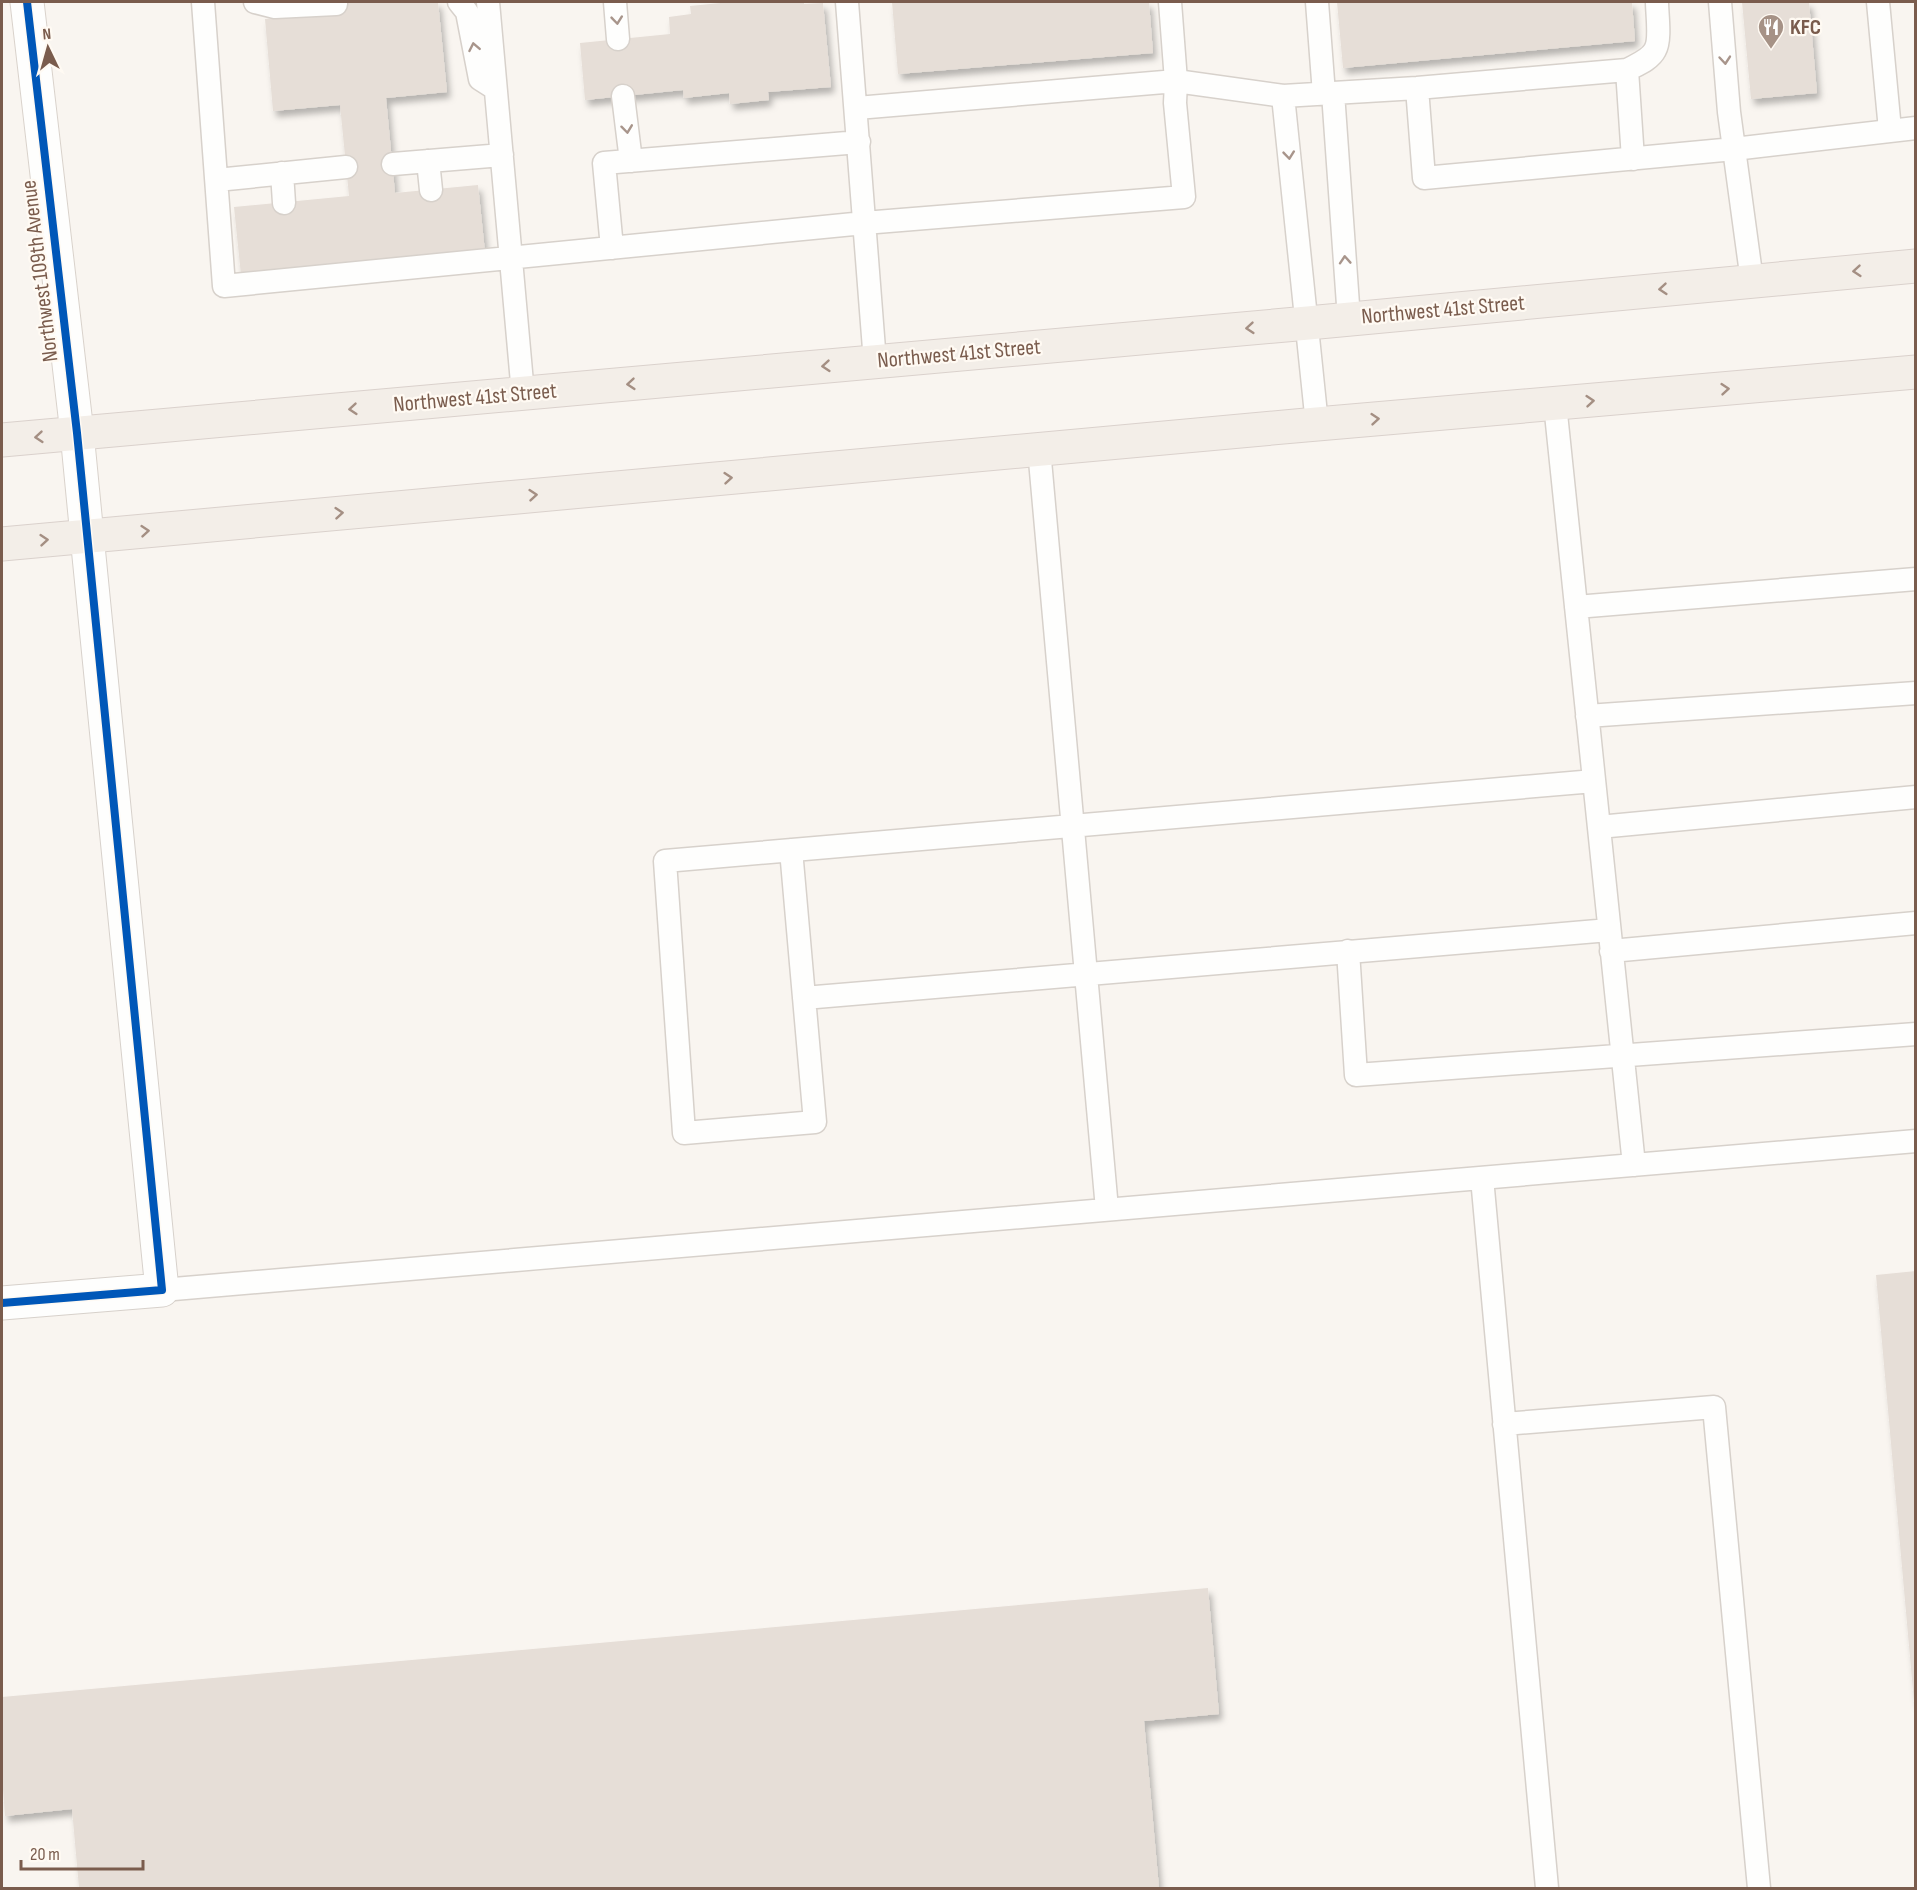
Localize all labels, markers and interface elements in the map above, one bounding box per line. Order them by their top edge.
restaurant icon: KFC [1756,12,1786,50]
place label: KFC [1790,14,1821,41]
one-way arrow [610,16,622,25]
north arrow [18,18,78,78]
text: N [42,25,52,44]
one-way arrow [468,43,481,53]
one-way arrow [1718,55,1731,64]
one-way arrow [620,124,633,133]
one-way arrow [1282,150,1295,159]
street label: Northwest 109th Avenue [15,178,65,364]
one-way arrow [1339,256,1352,265]
one-way arrow [1853,264,1862,277]
one-way arrow [1659,282,1668,295]
street label: Northwest 41st Street [1360,289,1526,331]
one-way arrow [1245,321,1254,334]
street label: Northwest 41st Street [876,333,1042,375]
one-way arrow [821,360,830,373]
street label: Northwest 41st Street [392,377,558,419]
one-way arrow [627,377,636,390]
one-way arrow [1720,383,1729,396]
one-way arrow [1586,394,1595,407]
one-way arrow [349,402,358,415]
one-way arrow [1371,413,1380,426]
one-way arrow [35,430,44,443]
one-way arrow [723,472,732,485]
one-way arrow [529,489,538,502]
one-way arrow [335,507,344,520]
one-way arrow [140,525,149,538]
one-way arrow [40,534,49,547]
scale bar [21,1833,142,1871]
text: 20 m [30,1844,60,1865]

